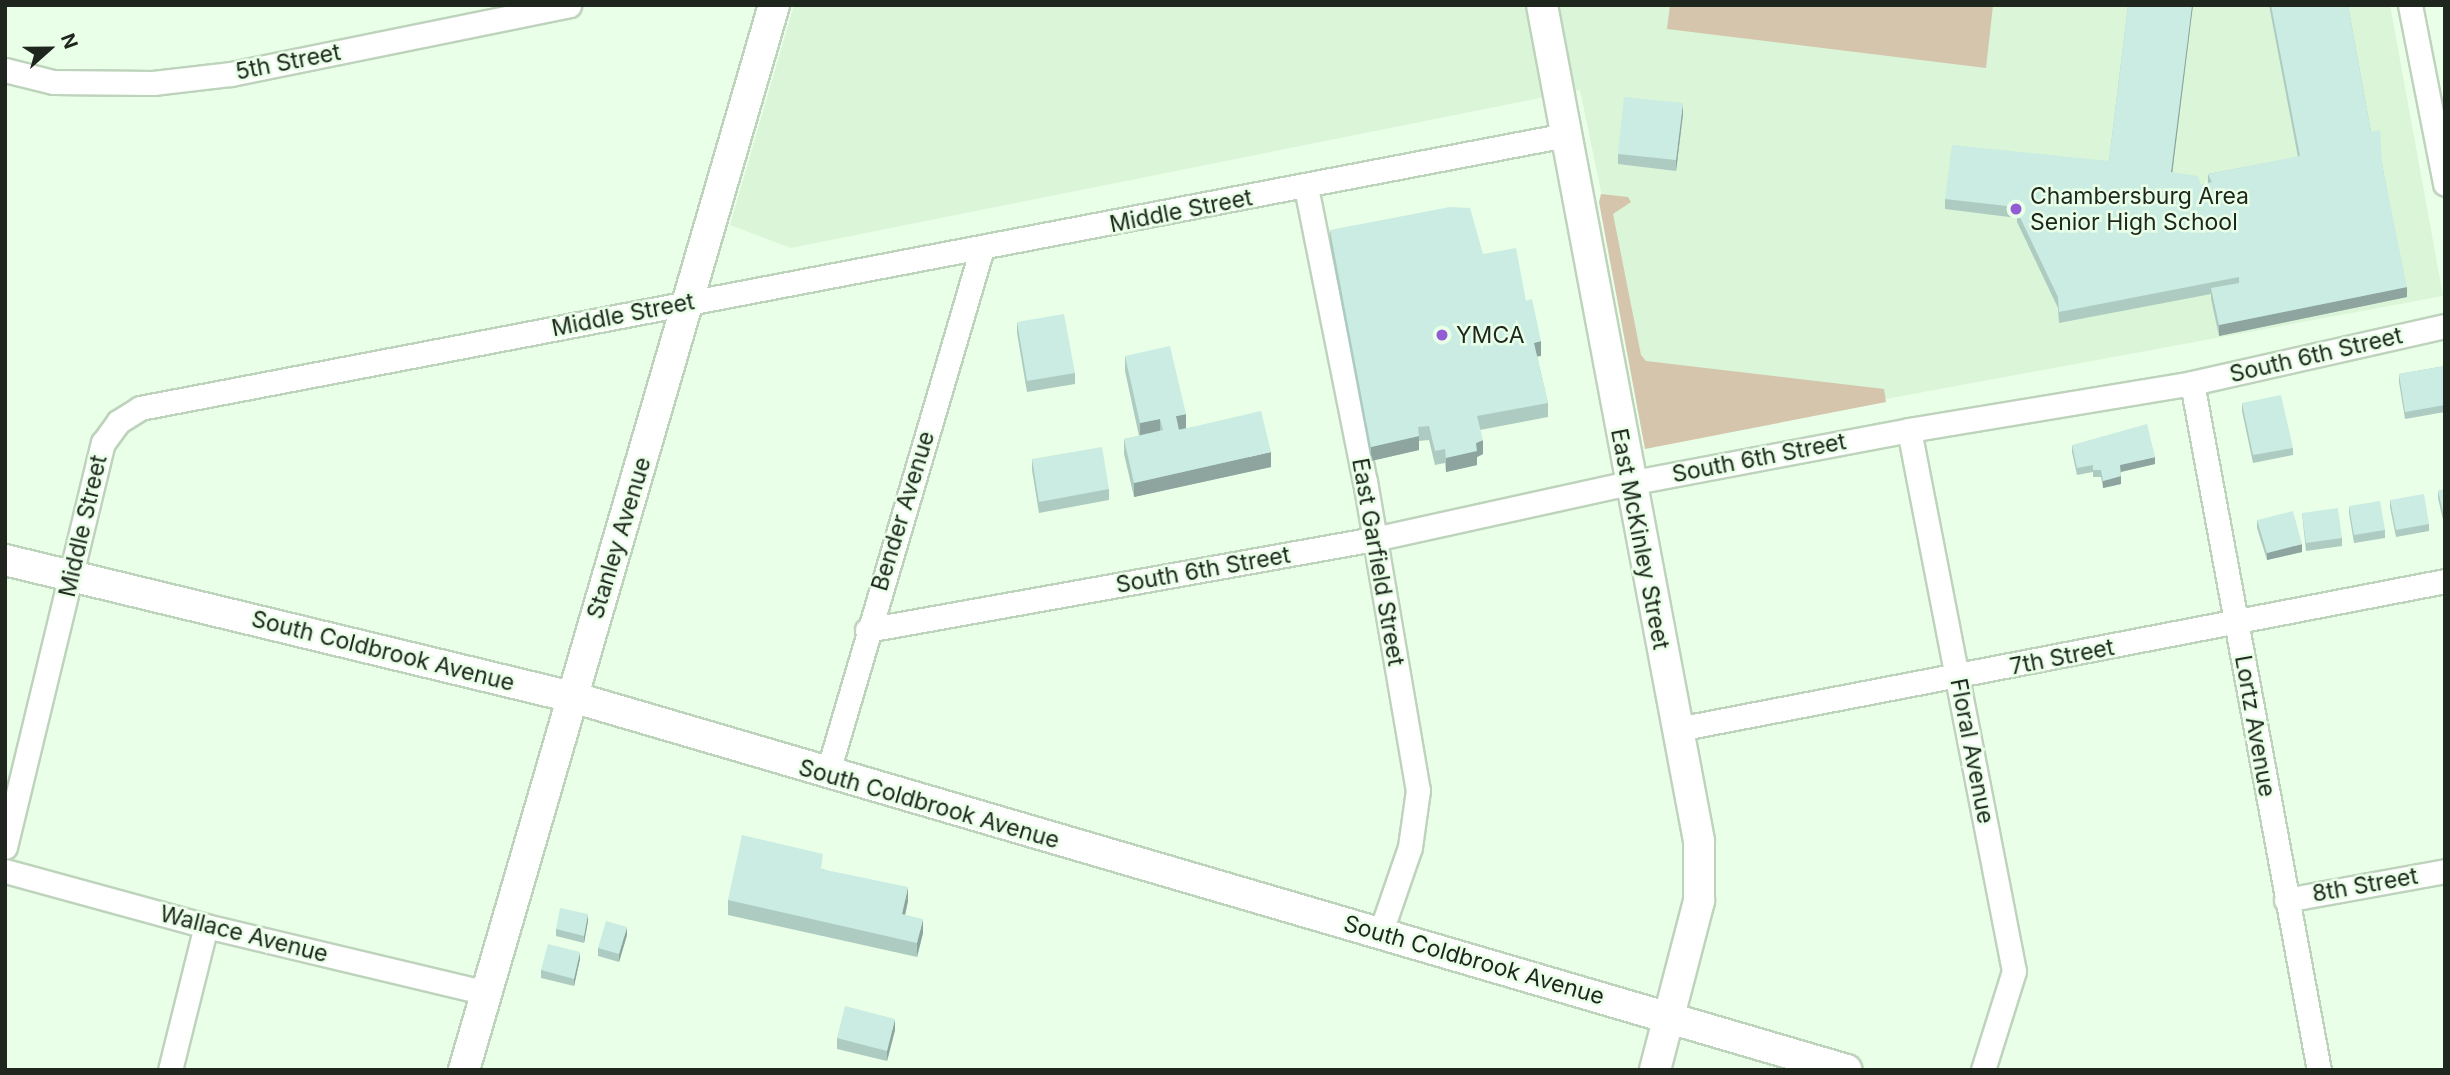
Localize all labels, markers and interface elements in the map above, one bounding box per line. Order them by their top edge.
north arrow [14,14,84,84]
text: N [56,30,82,52]
street label: 5th Street [233,38,343,86]
place label: Chambersburg Area Senior High School [2030,182,2249,236]
street label: Middle Street [1107,184,1255,238]
marker: Chambersburg Area Senior High School [2008,201,2024,217]
street label: Middle Street [549,288,697,342]
place label: YMCA [1456,321,1525,349]
street label: South 6th Street [2227,322,2405,388]
marker: YMCA [1434,327,1450,343]
street label: East McKinley Street [1605,426,1675,652]
street label: Bender Avenue [866,428,940,594]
street label: South 6th Street [1670,428,1848,488]
street label: Middle Street [53,452,113,600]
street label: Stanley Avenue [581,454,657,622]
street label: East Garfield Street [1346,456,1410,668]
street label: South 6th Street [1114,541,1292,599]
street label: South Coldbrook Avenue [249,605,517,697]
street label: 7th Street [2008,633,2116,681]
street label: Lortz Avenue [2229,653,2281,799]
street label: Floral Avenue [1944,676,2000,826]
street label: South Coldbrook Avenue [796,754,1062,854]
street label: 8th Street [2310,862,2420,908]
street label: Wallace Avenue [157,900,331,968]
street label: South Coldbrook Avenue [1341,910,1607,1010]

